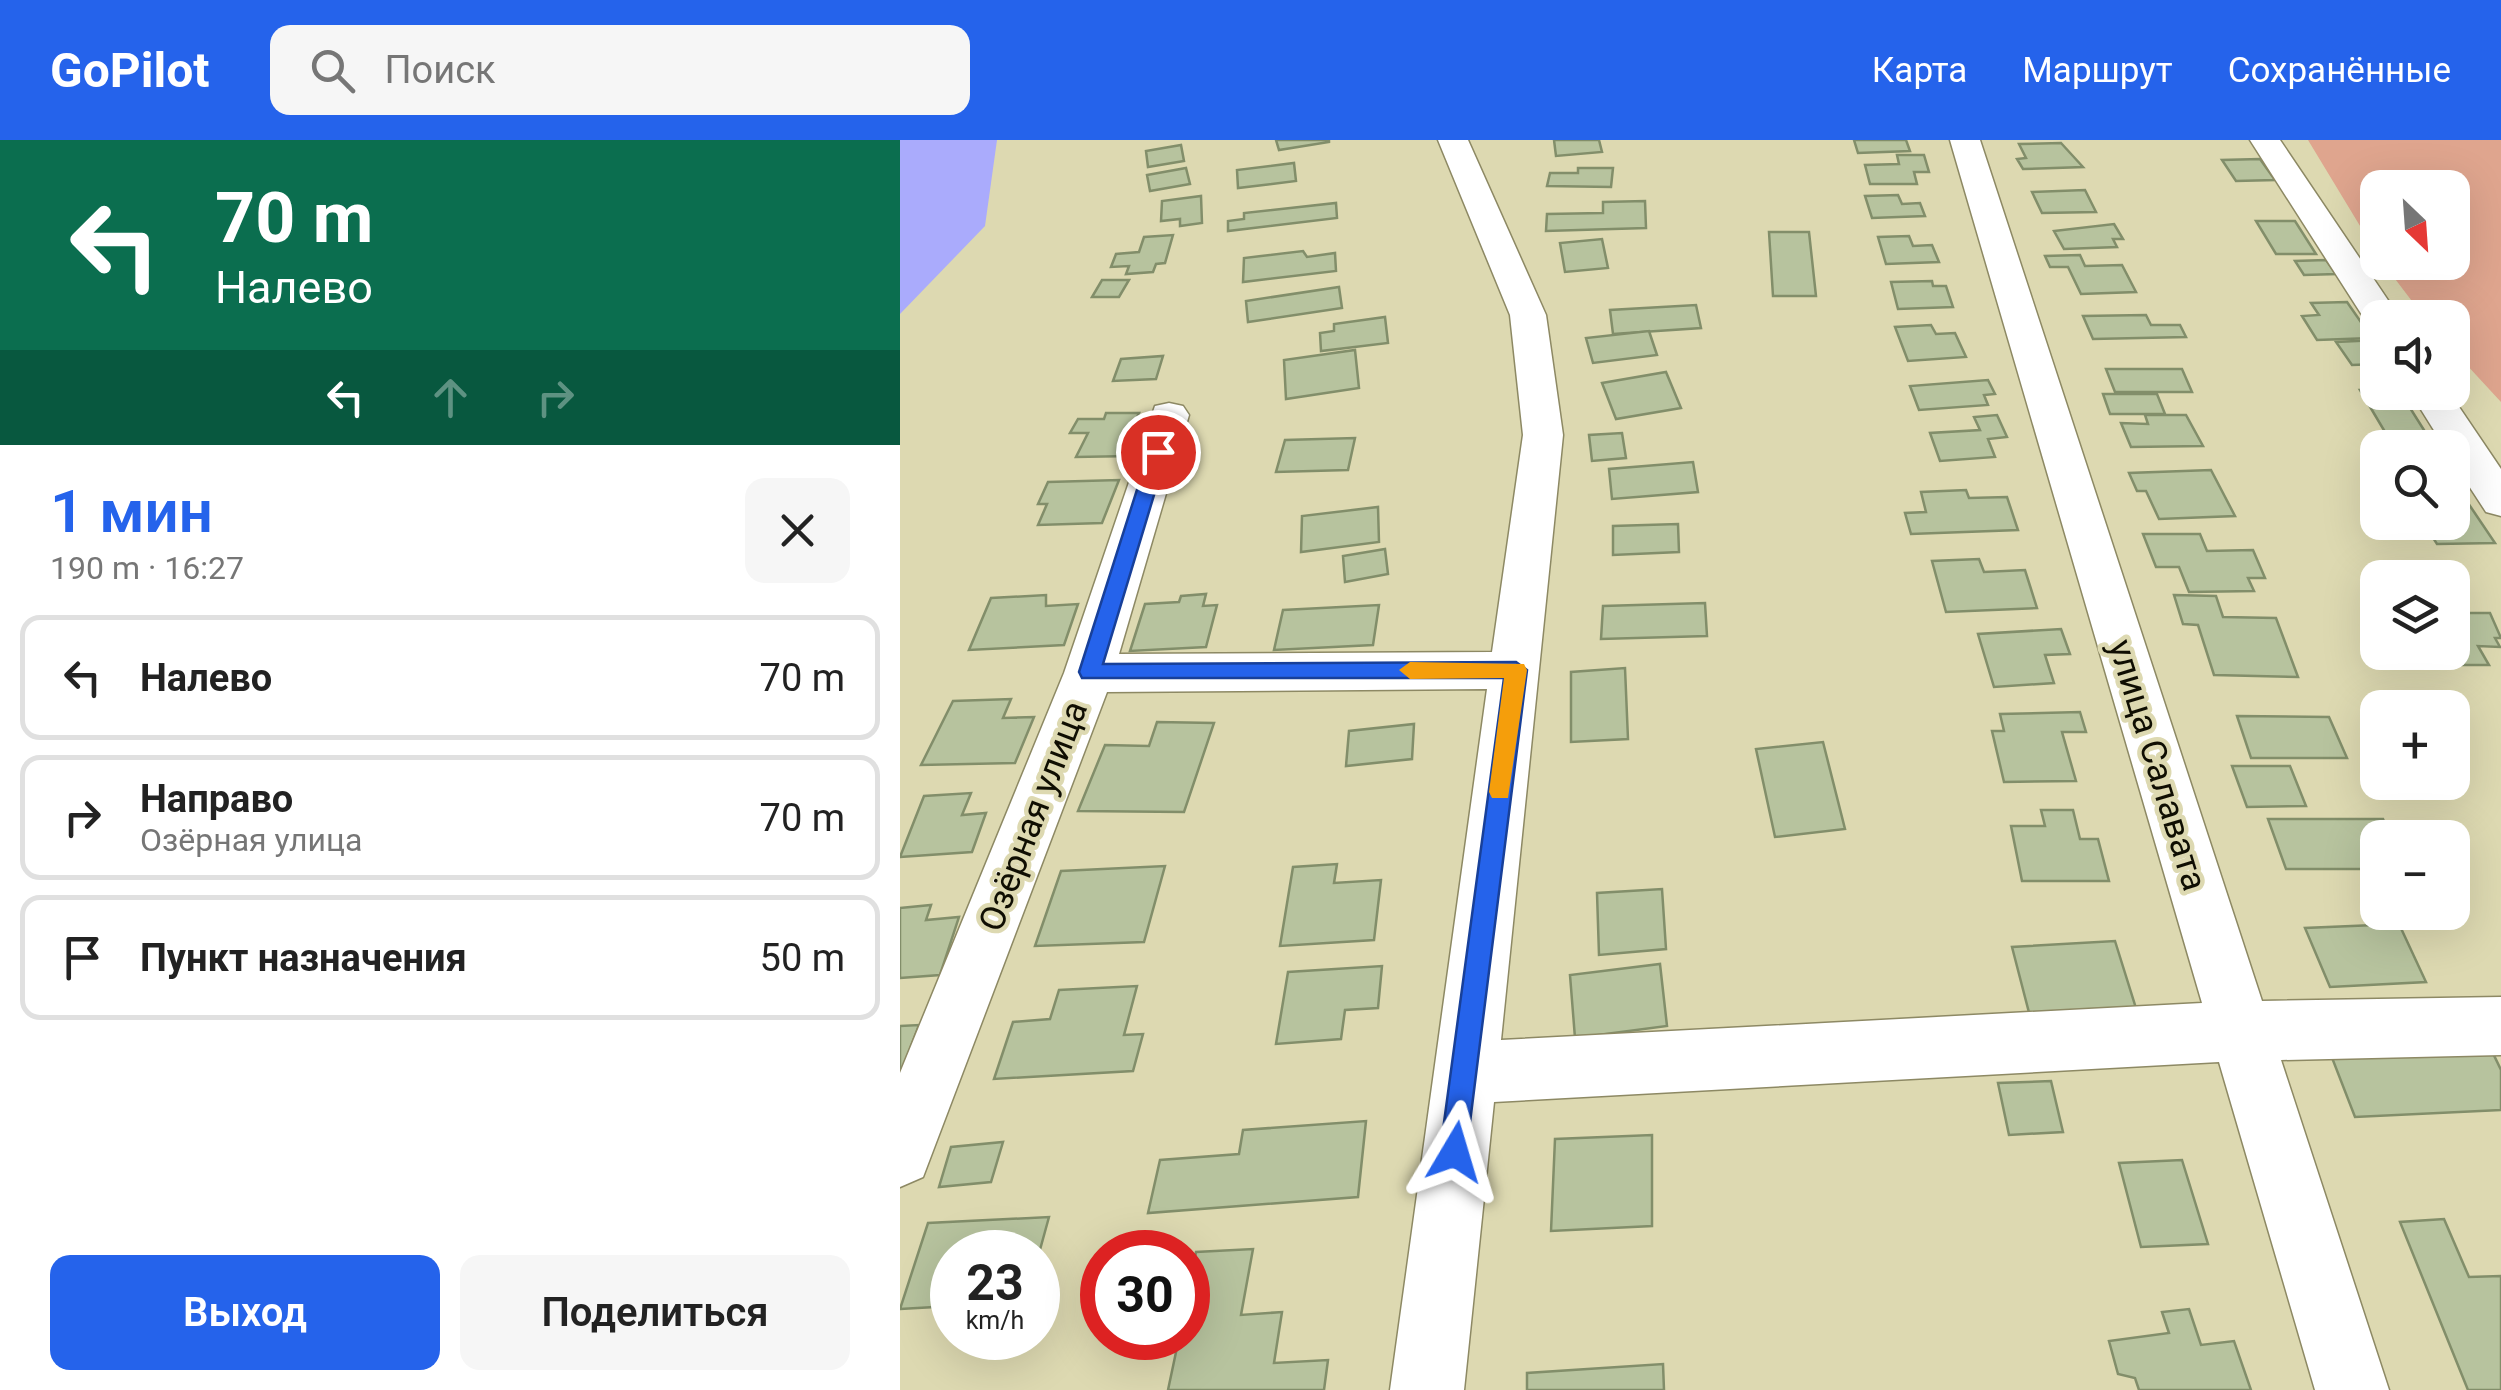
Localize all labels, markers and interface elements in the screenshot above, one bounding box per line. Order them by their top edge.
search box [270,25,970,115]
text: GoPilot [50,42,210,99]
icon: search [305,43,360,98]
text: Поиск [385,48,496,92]
text: Карта [1872,50,1967,91]
text: Маршрут [2022,50,2173,91]
text: Сохранённые [2228,50,2451,91]
north arrow [2360,170,2470,280]
map controls [2360,170,2470,930]
text: 70 m [215,177,373,259]
icon: left [50,180,180,310]
text: Налево [215,261,373,314]
button: sound [2360,300,2470,410]
icon: left [318,370,373,425]
icon: ahead [423,370,478,425]
icon: right [528,370,583,425]
pin [1116,410,1201,495]
icon: arrive [1131,425,1186,480]
button: search [2360,430,2470,540]
text: 1 мин [50,476,213,547]
button: close [745,478,850,583]
text: 190 m · 16:27 [50,549,244,587]
button: layers [2360,560,2470,670]
street label: улица Салавата [2100,635,2215,896]
icon: left [55,650,110,705]
text: Налево [140,656,272,700]
text: 70 m [760,656,845,700]
button: + [2360,690,2470,800]
street label: Озёрная улица [971,695,1096,937]
text: Направо [140,777,293,821]
icon: right [55,790,110,845]
text: 70 m [760,796,845,840]
button: − [2360,820,2470,930]
text: Озёрная улица [140,821,362,859]
icon: arrive [55,930,110,985]
text: Пункт назначения [140,936,467,980]
text: 50 m [760,936,845,980]
position arrow [1403,1100,1507,1204]
speed limit sign: 30 [1080,1230,1210,1360]
text: 23 [966,1254,1024,1312]
button: Выход [50,1255,440,1370]
button: Поделиться [460,1255,850,1370]
text: km/h [966,1306,1024,1335]

